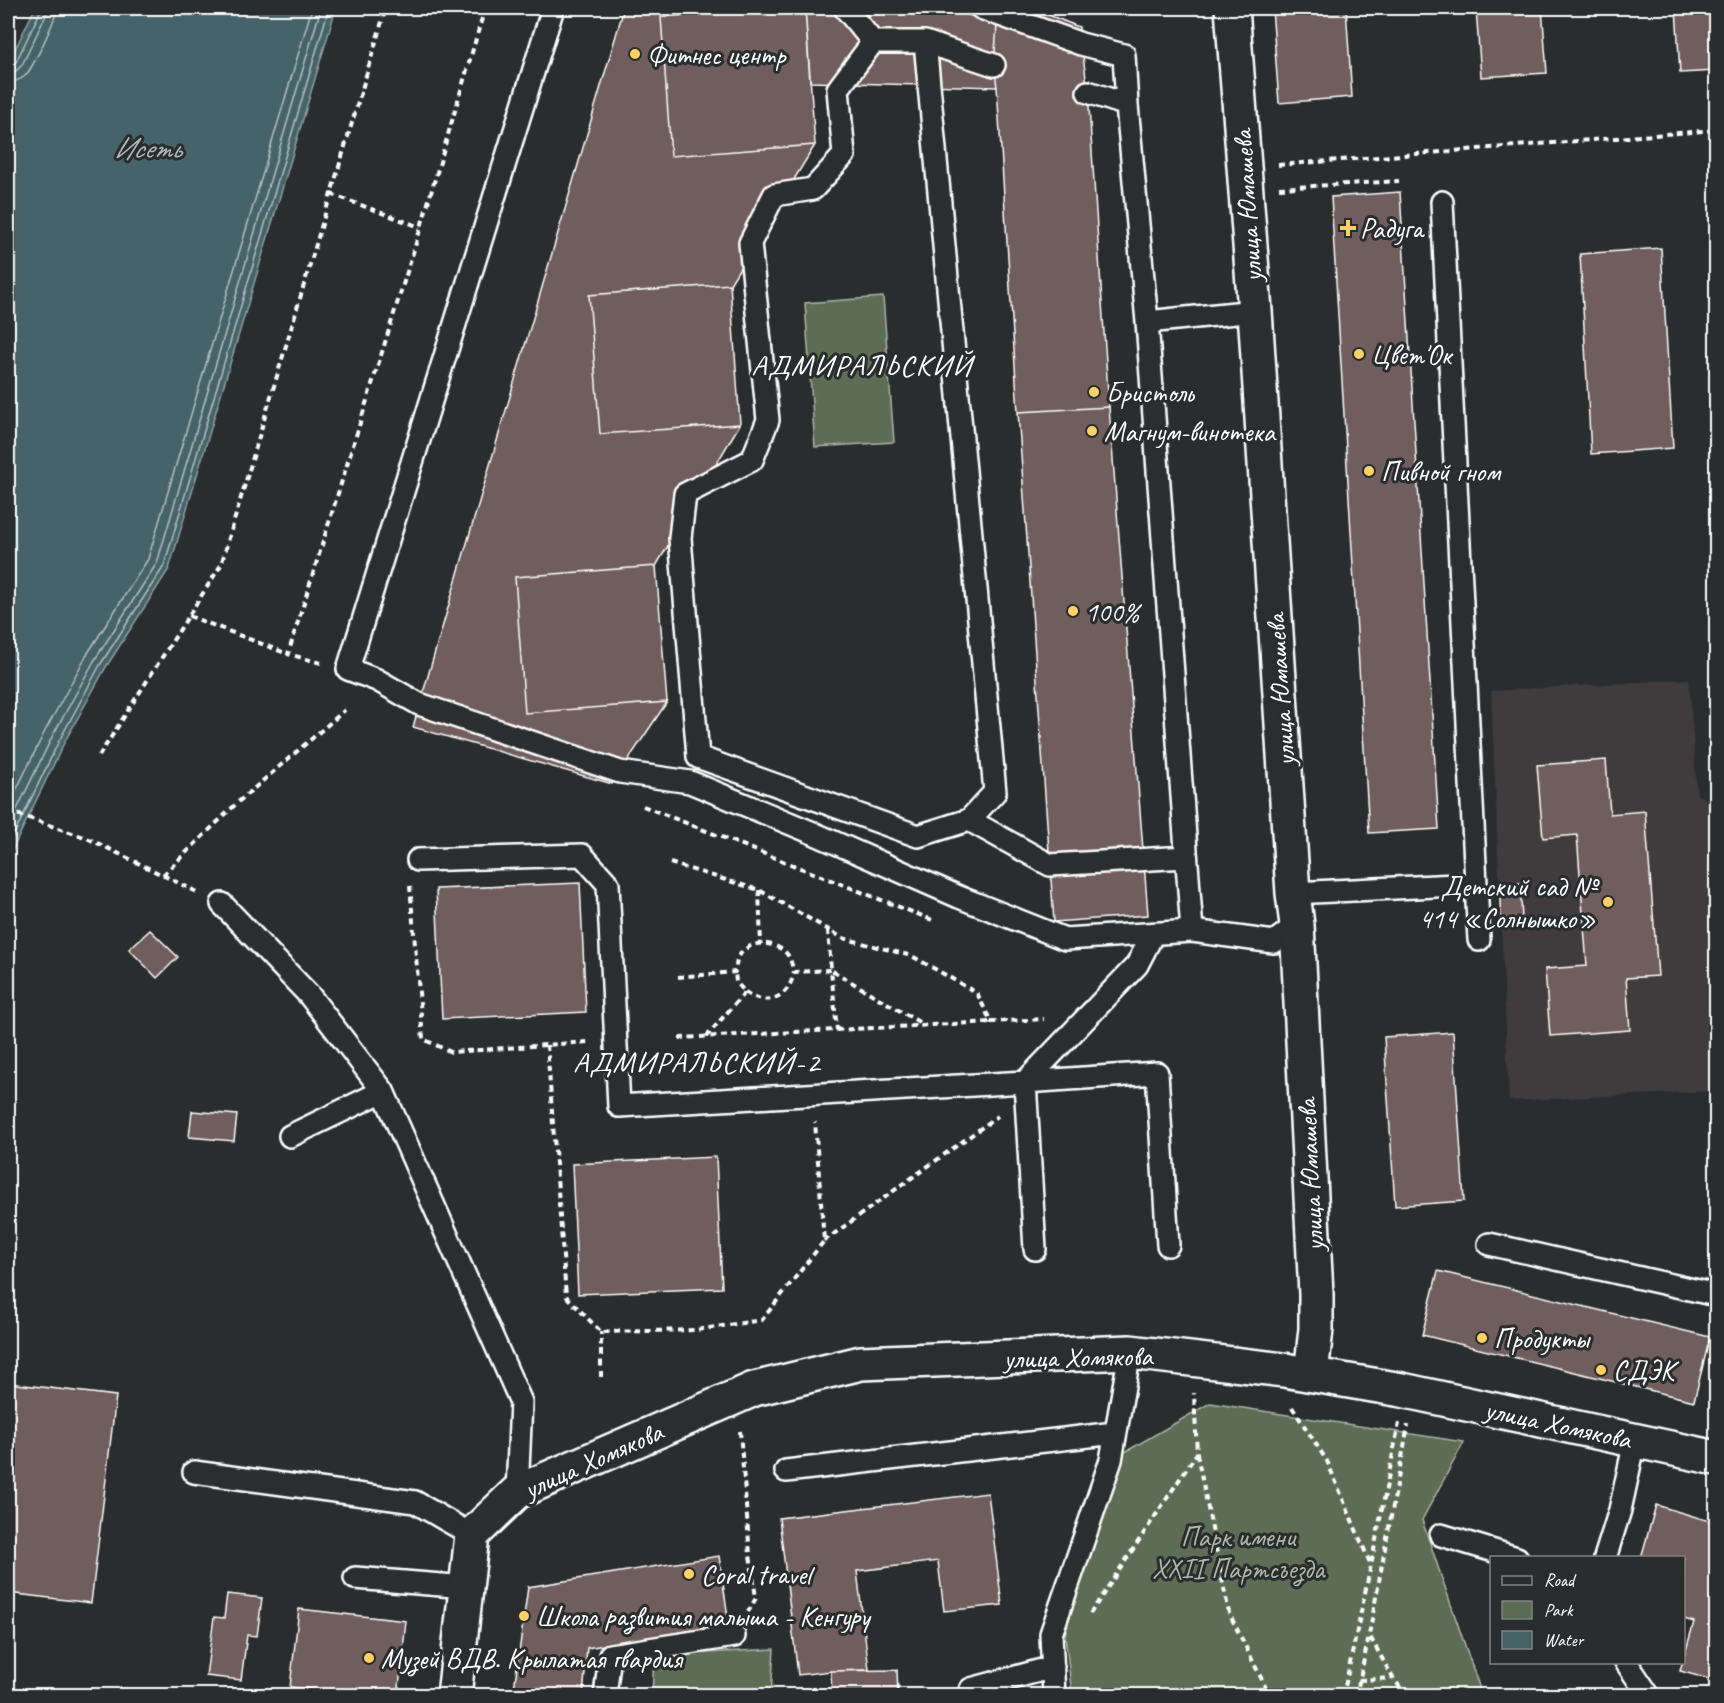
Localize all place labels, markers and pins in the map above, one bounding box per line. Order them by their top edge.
place label: Фитнес центр [647,37,787,72]
marker: Фитнес центр [628,47,642,61]
place label: Радуга [1360,211,1425,246]
marker: Радуга [1341,221,1355,235]
place label: Цвет'Ок [1371,337,1454,372]
marker: Цвет'Ок [1352,347,1366,361]
place label: Бристоль [1106,375,1196,410]
marker: Бристоль [1087,385,1101,399]
place label: Магнум-винотека [1104,414,1277,449]
marker: Магнум-винотека [1085,424,1099,438]
place label: Пивной гном [1381,454,1502,489]
marker: Пивной гном [1362,464,1376,478]
place label: 100% [1085,594,1143,629]
marker: 100% [1066,604,1080,618]
place label: Детский сад № 414 «Солнышко» [1419,869,1600,936]
marker: Детский сад № 414 «Солнышко» [1601,895,1615,909]
place label: Продукты [1494,1321,1591,1356]
marker: Продукты [1475,1331,1489,1345]
place label: СДЭК [1613,1353,1680,1388]
marker: СДЭК [1594,1363,1608,1377]
place label: Coral travel [701,1557,816,1592]
marker: Coral travel [682,1567,696,1581]
place label: Школа развития малыша - Кенгуру [536,1599,872,1635]
marker: Школа развития малыша - Кенгуру [517,1609,531,1623]
place label: Музей ВДВ. Крылатая гвардия [381,1641,684,1677]
marker: Музей ВДВ. Крылатая гвардия [362,1651,376,1665]

